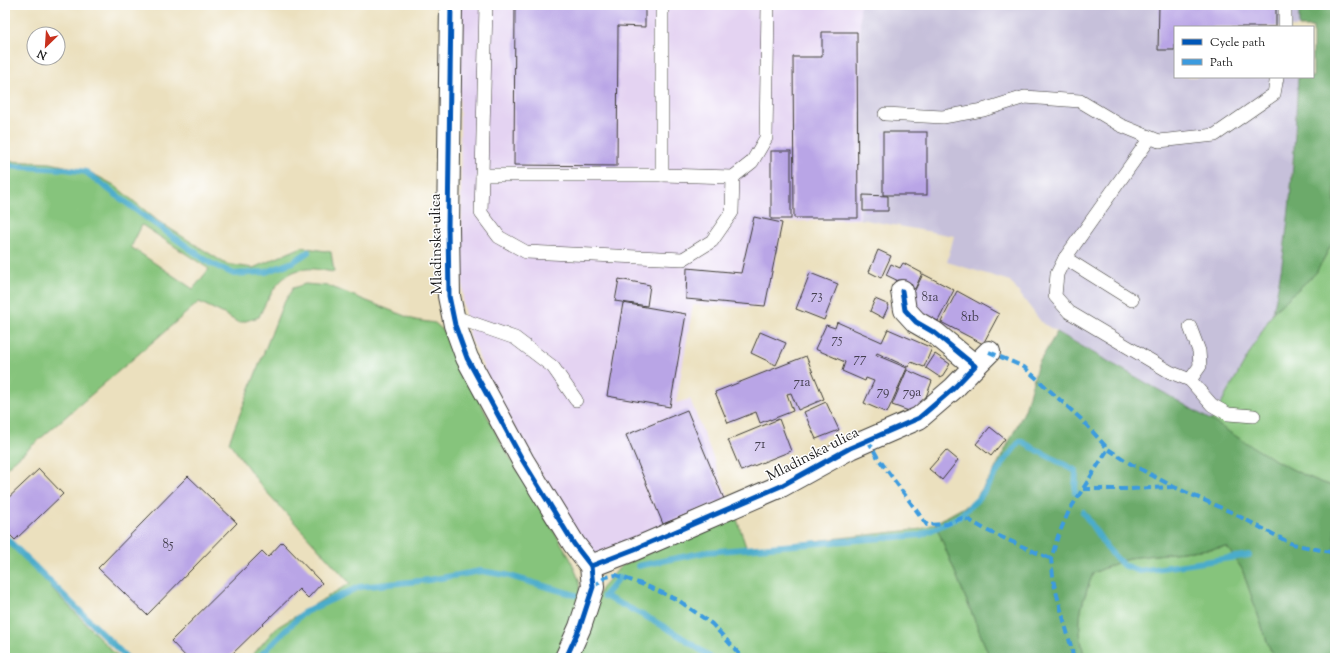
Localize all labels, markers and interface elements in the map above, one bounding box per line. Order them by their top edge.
north arrow [26,26,66,66]
legend [1174,26,1314,78]
text: Cycle path [1210,34,1265,52]
text: N [35,45,50,64]
text: Path [1210,54,1233,72]
street label: Mladinska ulica [426,193,448,295]
house number: 73 [811,287,823,305]
house number: 81a [922,289,938,307]
house number: 81b [961,309,979,327]
house number: 75 [832,331,843,349]
house number: 77 [853,350,867,368]
house number: 71a [794,374,810,392]
house number: 79 [877,383,889,401]
house number: 79a [903,384,921,402]
street label: Mladinska ulica [763,423,863,487]
house number: 71 [755,436,766,454]
house number: 85 [163,536,174,554]

